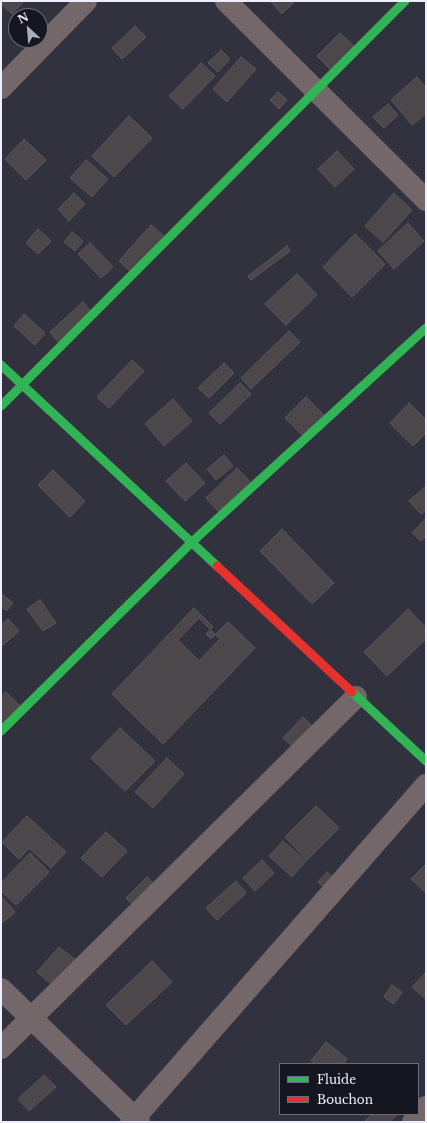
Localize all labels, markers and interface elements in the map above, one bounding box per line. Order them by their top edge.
north arrow [8,8,48,48]
text: N [15,10,31,27]
legend [279,1063,419,1115]
text: Fluide [317,1072,356,1087]
text: Bouchon [317,1092,373,1107]

